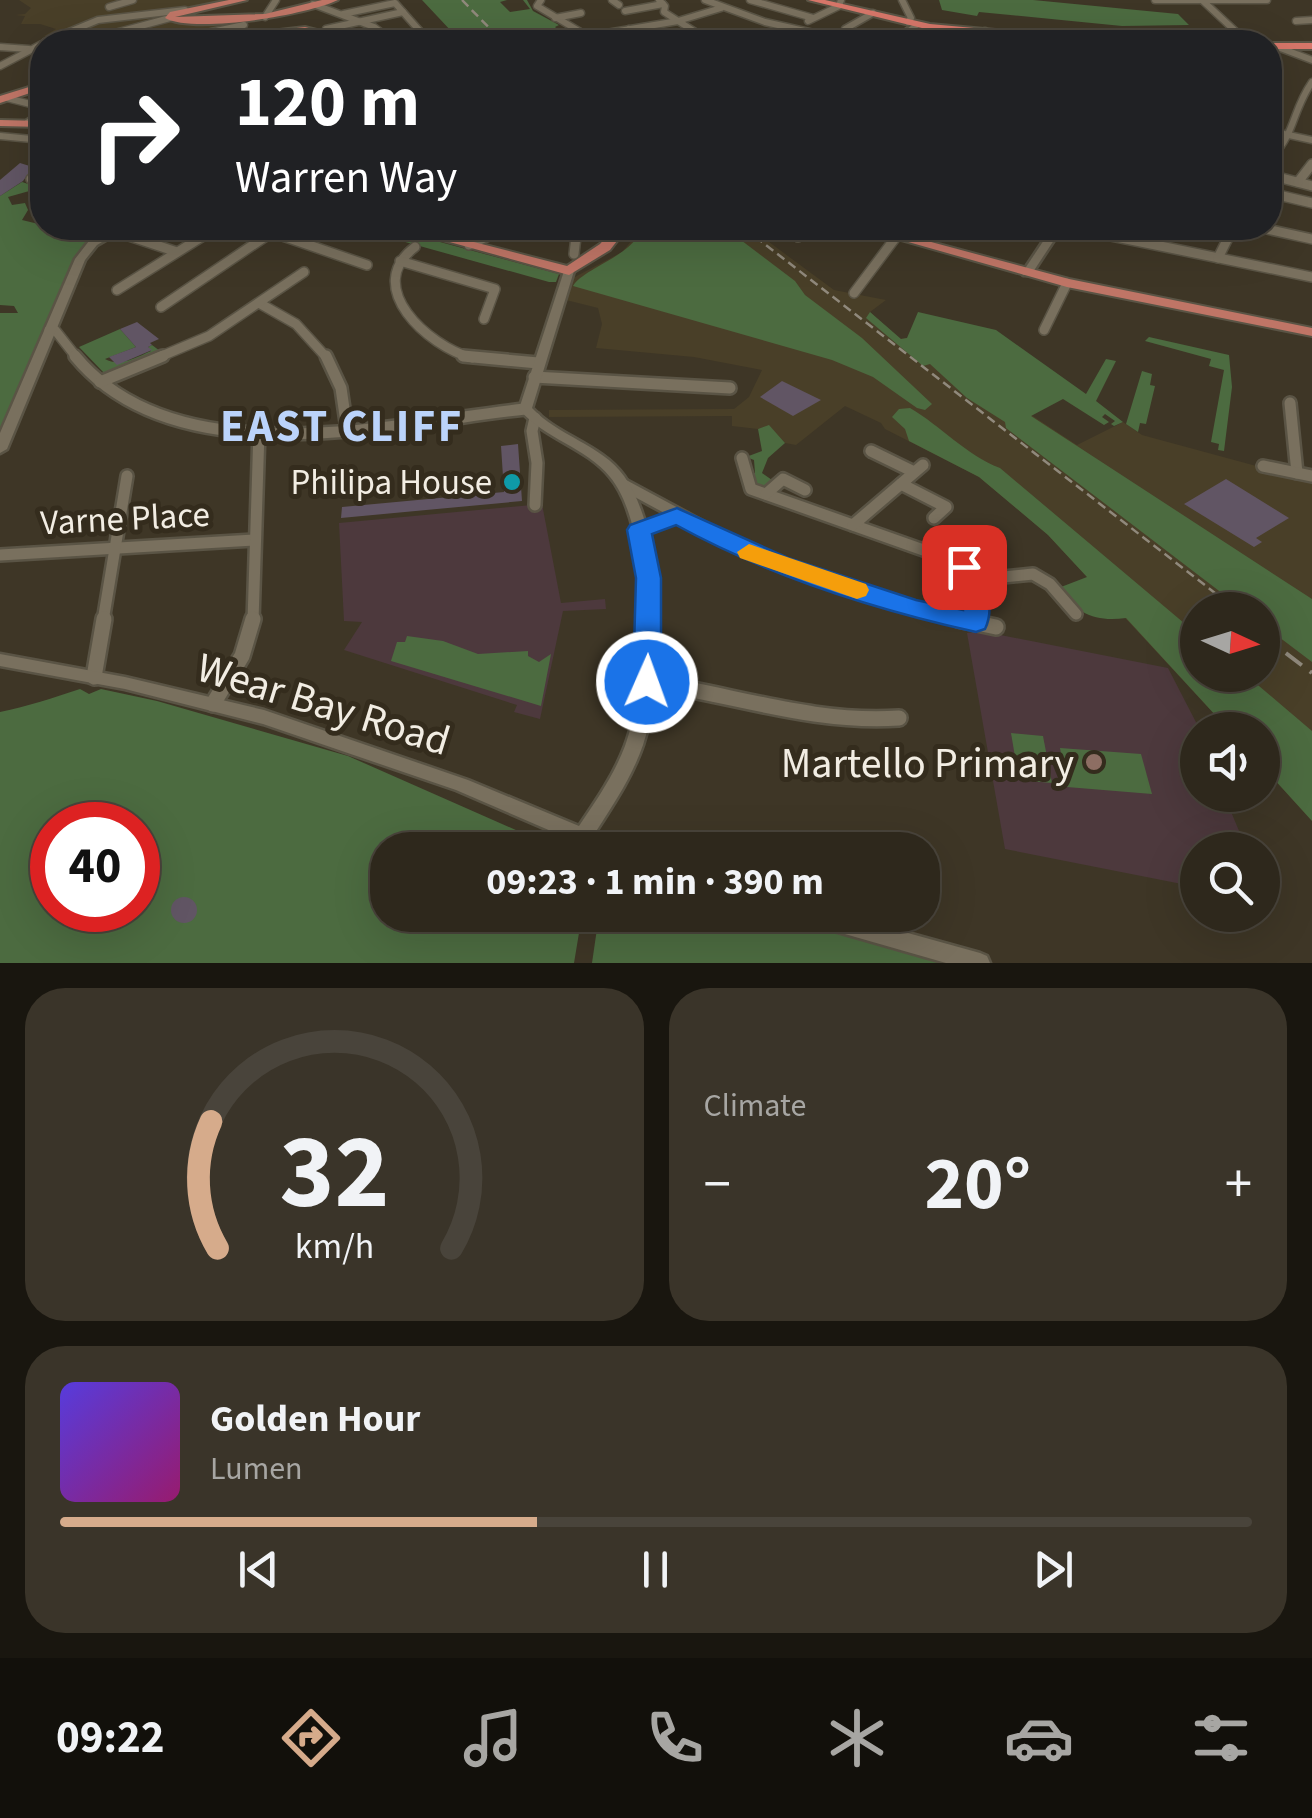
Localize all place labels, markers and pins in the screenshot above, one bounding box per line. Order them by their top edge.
place label: Philipa House [291,458,492,508]
marker: Philipa House [501,471,523,493]
pin [922,525,1007,610]
place label: Martello Primary [781,734,1074,794]
marker: Martello Primary [1083,751,1105,773]

